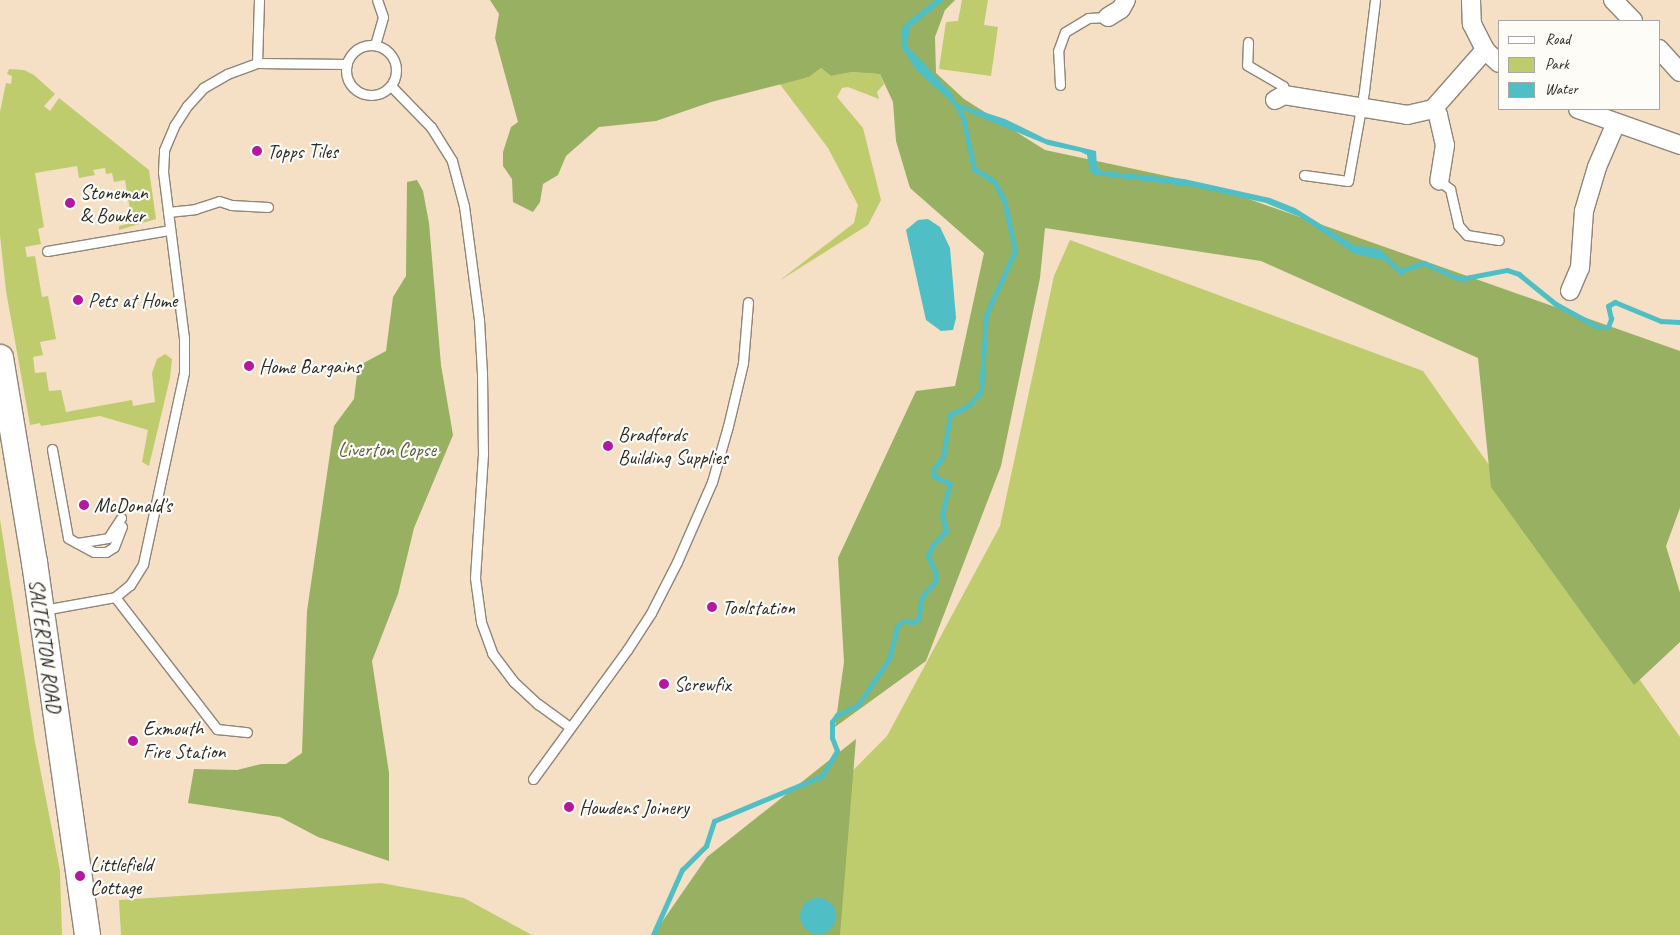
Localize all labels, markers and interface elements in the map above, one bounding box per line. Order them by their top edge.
legend [1498,20,1660,110]
text: Road [1545,30,1570,49]
text: Park [1545,55,1569,74]
text: Water [1545,80,1578,99]
place label: Topps Tiles [267,139,338,163]
marker: Topps Tiles [251,145,263,157]
place label: Stoneman & Bowker [80,180,148,227]
marker: Stoneman & Bowker [64,197,76,209]
place label: Pets at Home [88,288,178,312]
marker: Pets at Home [72,294,84,306]
place label: Home Bargains [259,354,361,378]
marker: Home Bargains [243,360,255,372]
place label: Bradfords Building Supplies [618,422,728,469]
park label: Liverton Copse [338,437,436,461]
marker: Bradfords Building Supplies [602,440,614,452]
place label: McDonald's [94,493,172,517]
marker: McDonald's [78,499,90,511]
street label: SALTERTON ROAD [24,578,66,714]
place label: Toolstation [722,595,795,619]
marker: Toolstation [706,601,718,613]
place label: Screwfix [674,672,730,696]
marker: Screwfix [658,678,670,690]
place label: Exmouth Fire Station [143,717,226,764]
marker: Exmouth Fire Station [127,735,139,747]
place label: Howdens Joinery [579,795,689,819]
marker: Howdens Joinery [563,801,575,813]
place label: Littlefield Cottage [90,852,152,899]
marker: Littlefield Cottage [74,870,86,882]

